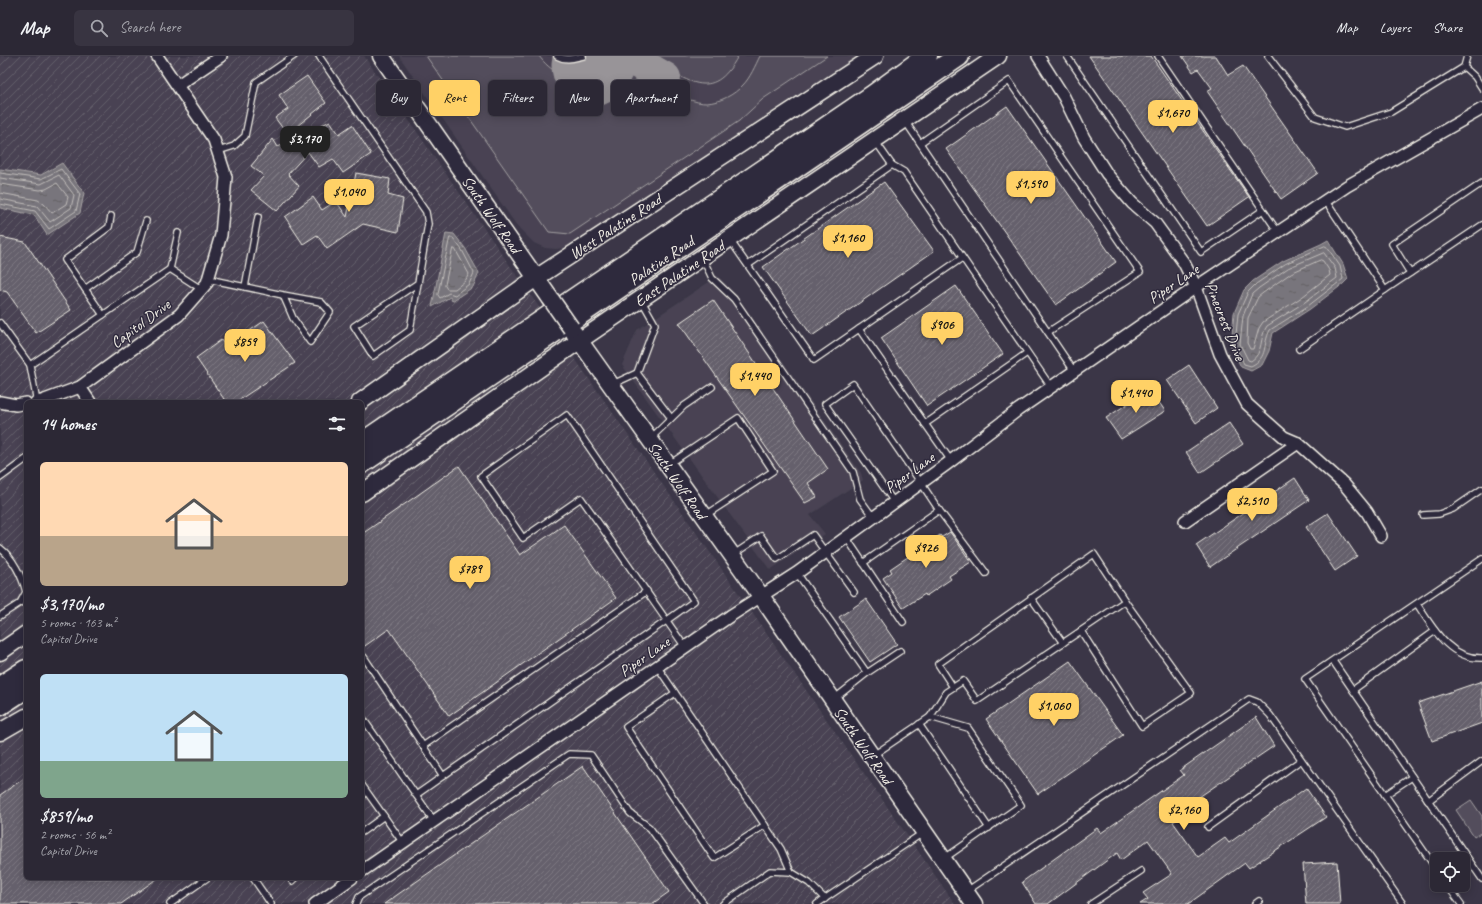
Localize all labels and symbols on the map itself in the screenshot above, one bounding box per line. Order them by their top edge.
pin: $1,670 [1140,100,1206,134]
pin: $3,170 [272,126,338,160]
pin: $1,590 [998,171,1064,205]
street label: South Wolf Road [457,172,527,259]
pin: $1,040 [316,179,382,213]
street label: West Palatine Road [565,189,665,263]
pin: $1,160 [815,225,881,259]
street label: Palatine Road [625,231,697,289]
street label: East Palatine Road [631,235,731,311]
street label: Piper Lane [1144,259,1204,308]
street label: Pinecrest Drive [1200,279,1251,365]
street label: Capitol Drive [107,294,176,353]
pin: $906 [918,312,966,346]
pin: $859 [221,329,269,363]
pin: $1,440 [722,363,788,397]
pin: $1,440 [1103,380,1169,414]
street label: South Wolf Road [643,438,713,525]
street label: Piper Lane [881,447,940,498]
pin: $2,510 [1219,488,1285,522]
pin: $926 [902,535,950,569]
pin: $789 [446,556,494,590]
street label: Piper Lane [615,631,675,681]
pin: $1,060 [1021,693,1087,727]
street label: South Wolf Road [829,703,899,790]
pin: $2,160 [1151,797,1217,831]

